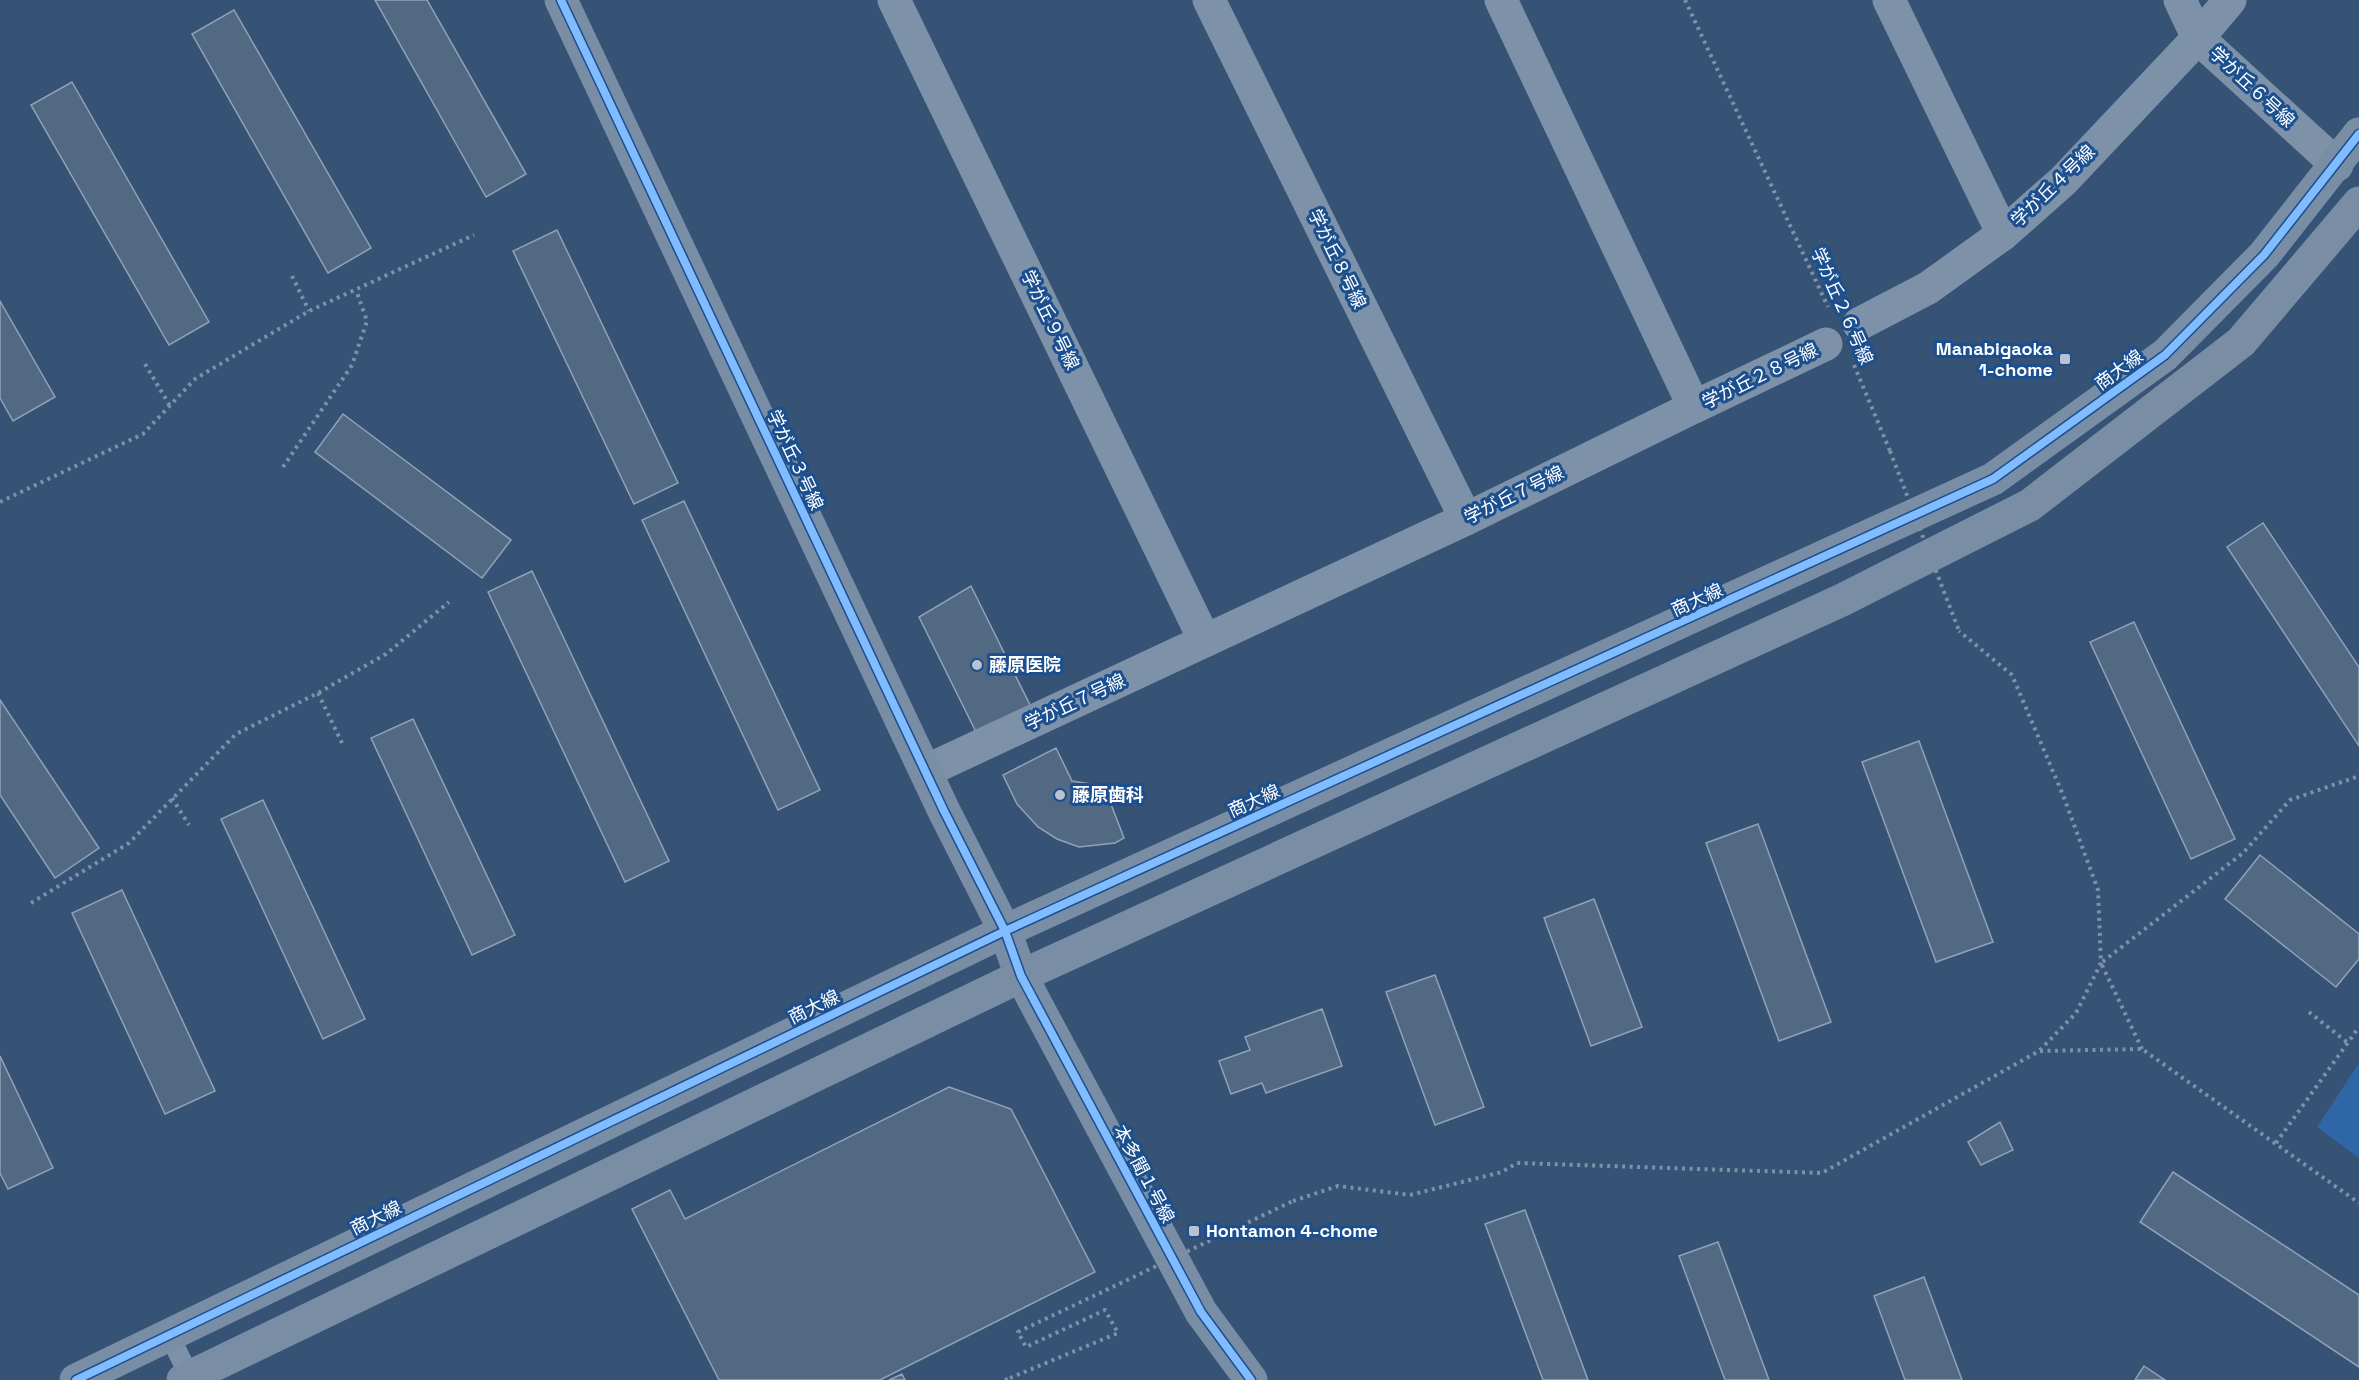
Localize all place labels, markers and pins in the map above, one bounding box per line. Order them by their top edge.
place label: Manabigaoka 1-chome [1936,337,2054,381]
marker: Manabigaoka 1-chome [2058,352,2072,366]
place label: 藤原医院 [989,653,1061,676]
marker: 藤原医院 [970,658,984,672]
place label: 藤原歯科 [1072,783,1144,806]
marker: 藤原歯科 [1053,788,1067,802]
place label: Hontamon 4-chome [1206,1219,1378,1242]
marker: Hontamon 4-chome [1187,1224,1201,1238]

